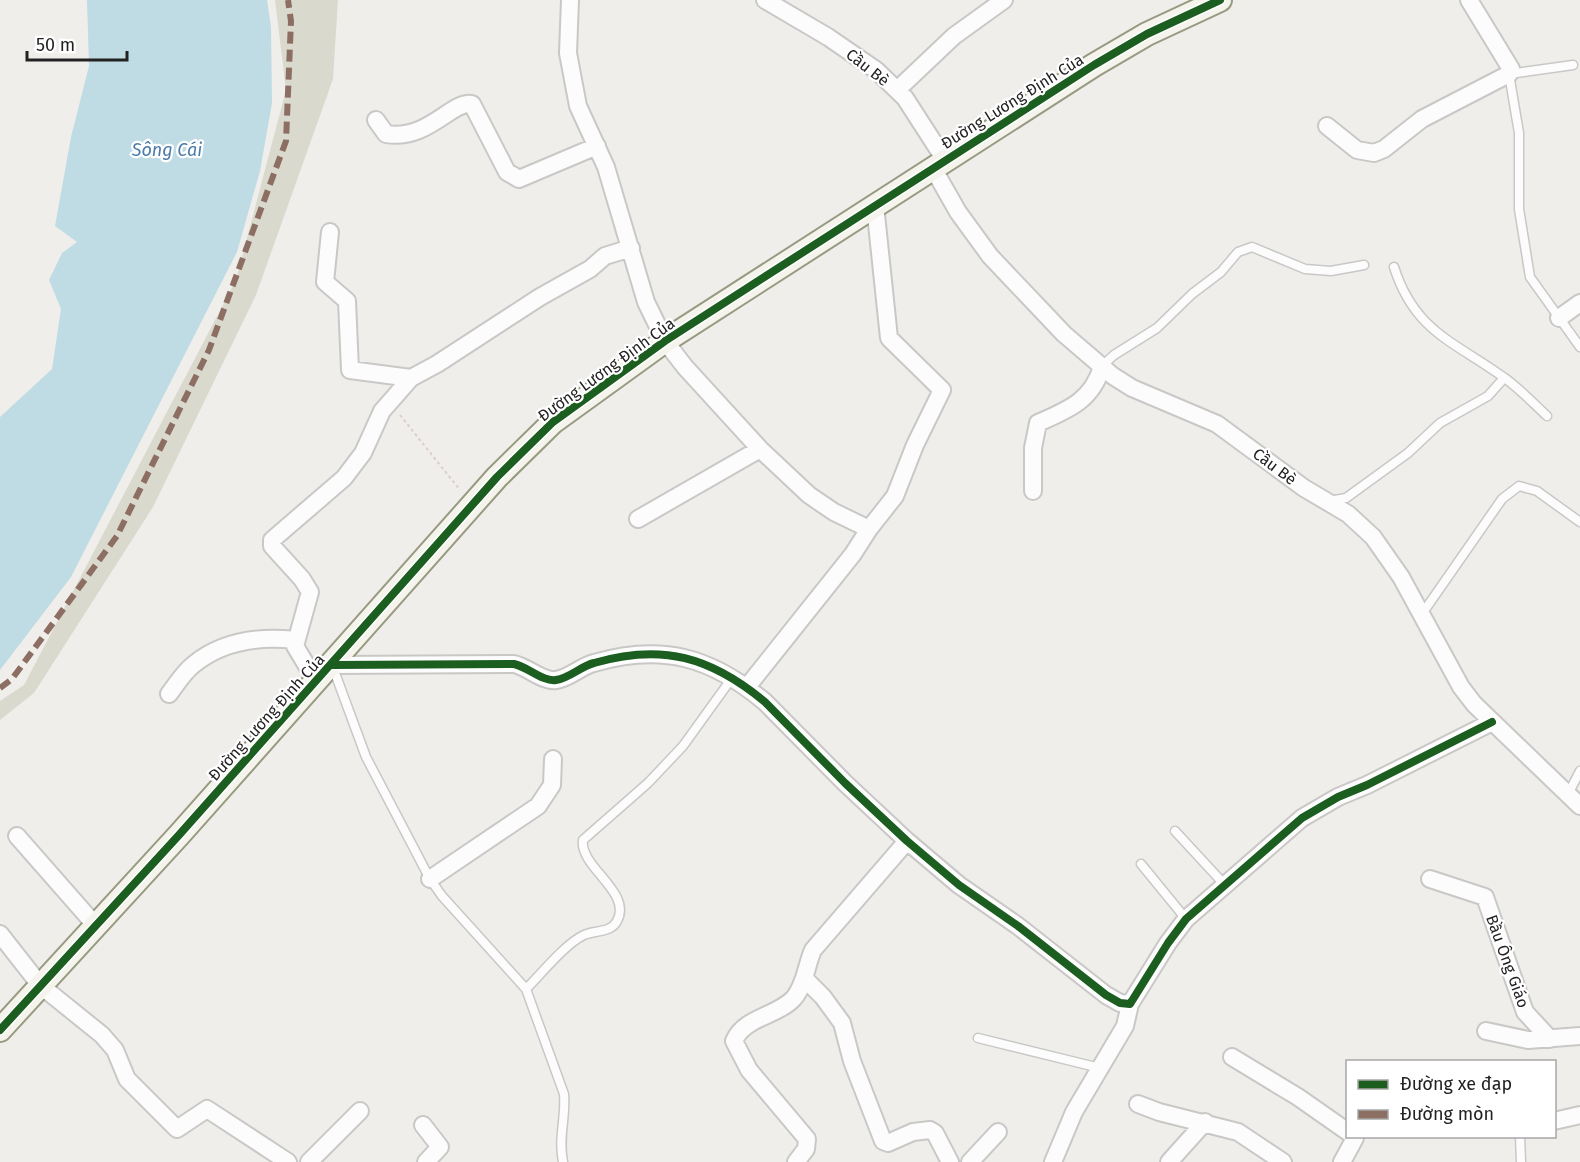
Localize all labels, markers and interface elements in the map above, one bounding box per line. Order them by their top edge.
scale bar [27,24,128,62]
text: 50 m [36,34,75,56]
street label: Cầu Bè [842,44,894,90]
street label: Đường Lương Định Của [938,50,1087,153]
water label: Sông Cái [131,139,202,161]
street label: Đường Lương Định Của [534,313,678,425]
street label: Cầu Bè [1249,443,1301,489]
street label: Đường Lương Định Của [204,650,328,785]
street label: Bầu Ông Giáo [1482,912,1534,1010]
legend [1346,1060,1556,1138]
text: Đường xe đạp [1400,1073,1512,1095]
text: Đường mòn [1400,1103,1494,1125]

